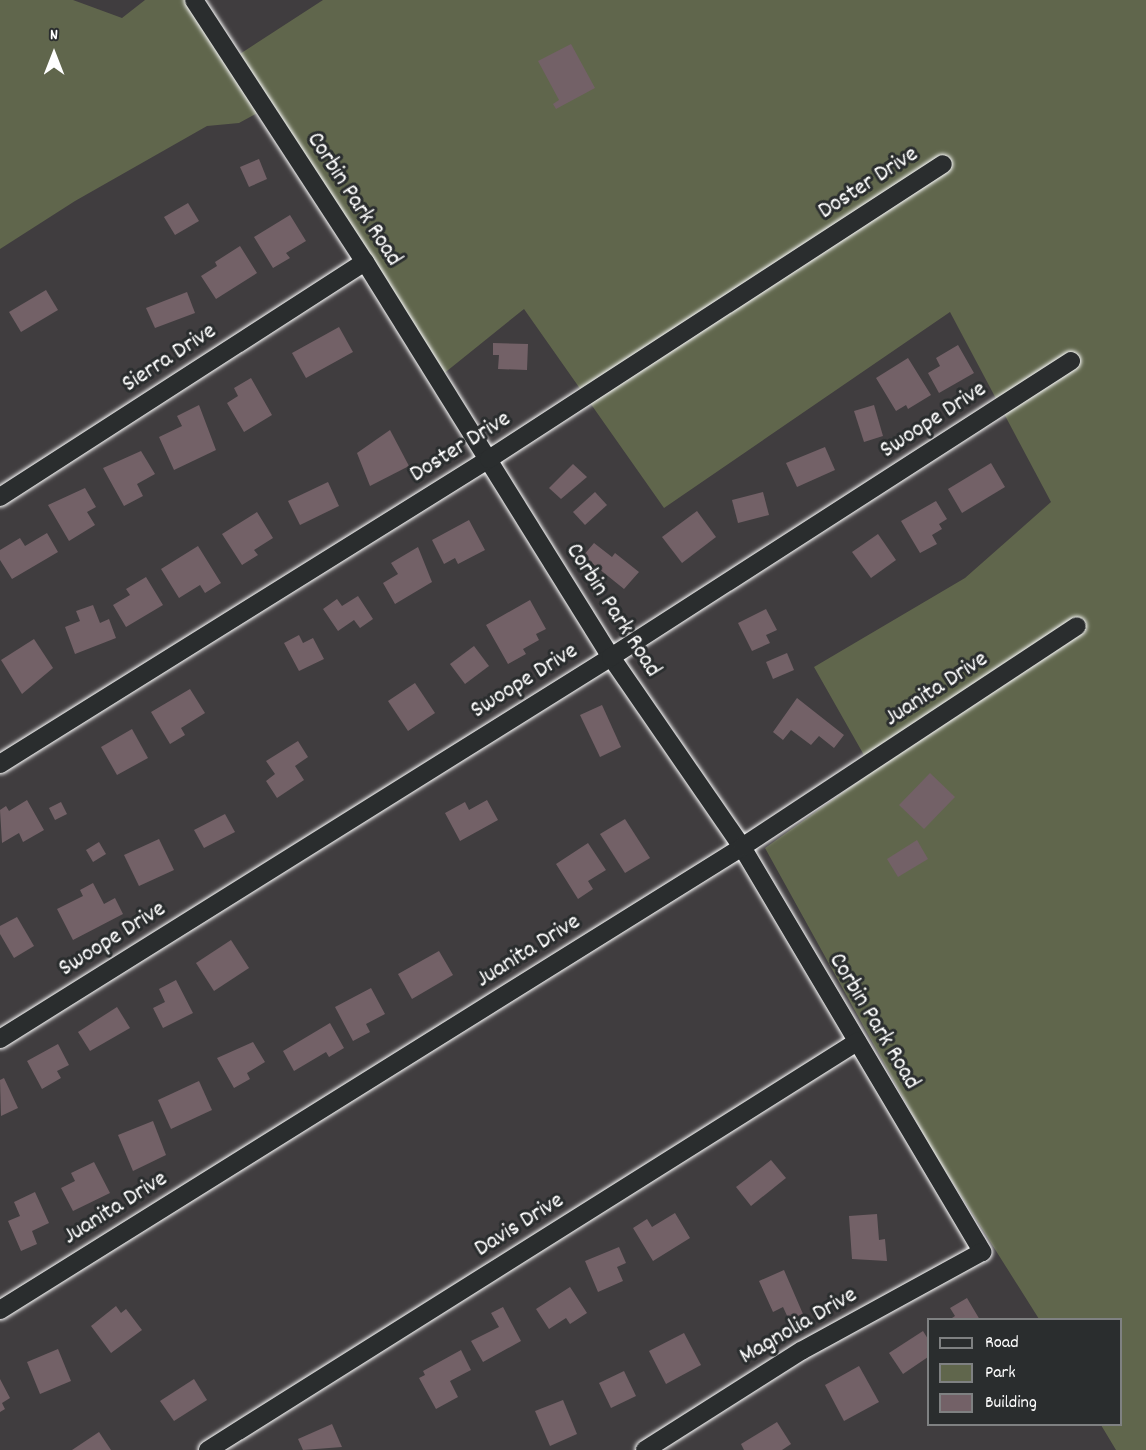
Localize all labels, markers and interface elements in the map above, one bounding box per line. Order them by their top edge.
north arrow [24,24,84,84]
text: N [50,24,58,47]
street label: Corbin Park Road [299,128,407,272]
street label: Doster Drive [814,141,924,227]
street label: Sierra Drive [118,318,222,400]
street label: Swoope Drive [876,376,992,466]
street label: Doster Drive [405,406,517,490]
street label: Corbin Park Road [558,539,666,683]
street label: Swoope Drive [466,638,584,726]
street label: Juanita Drive [880,646,994,734]
street label: Swoope Drive [54,896,172,984]
street label: Juanita Drive [471,909,587,995]
street label: Corbin Park Road [821,949,925,1095]
street label: Juanita Drive [58,1166,174,1252]
street label: Davis Drive [470,1187,570,1265]
street label: Magnolia Drive [735,1282,863,1372]
legend [927,1318,1122,1426]
text: Road [985,1331,1019,1356]
text: Park [985,1361,1016,1386]
text: Building [985,1391,1037,1416]

